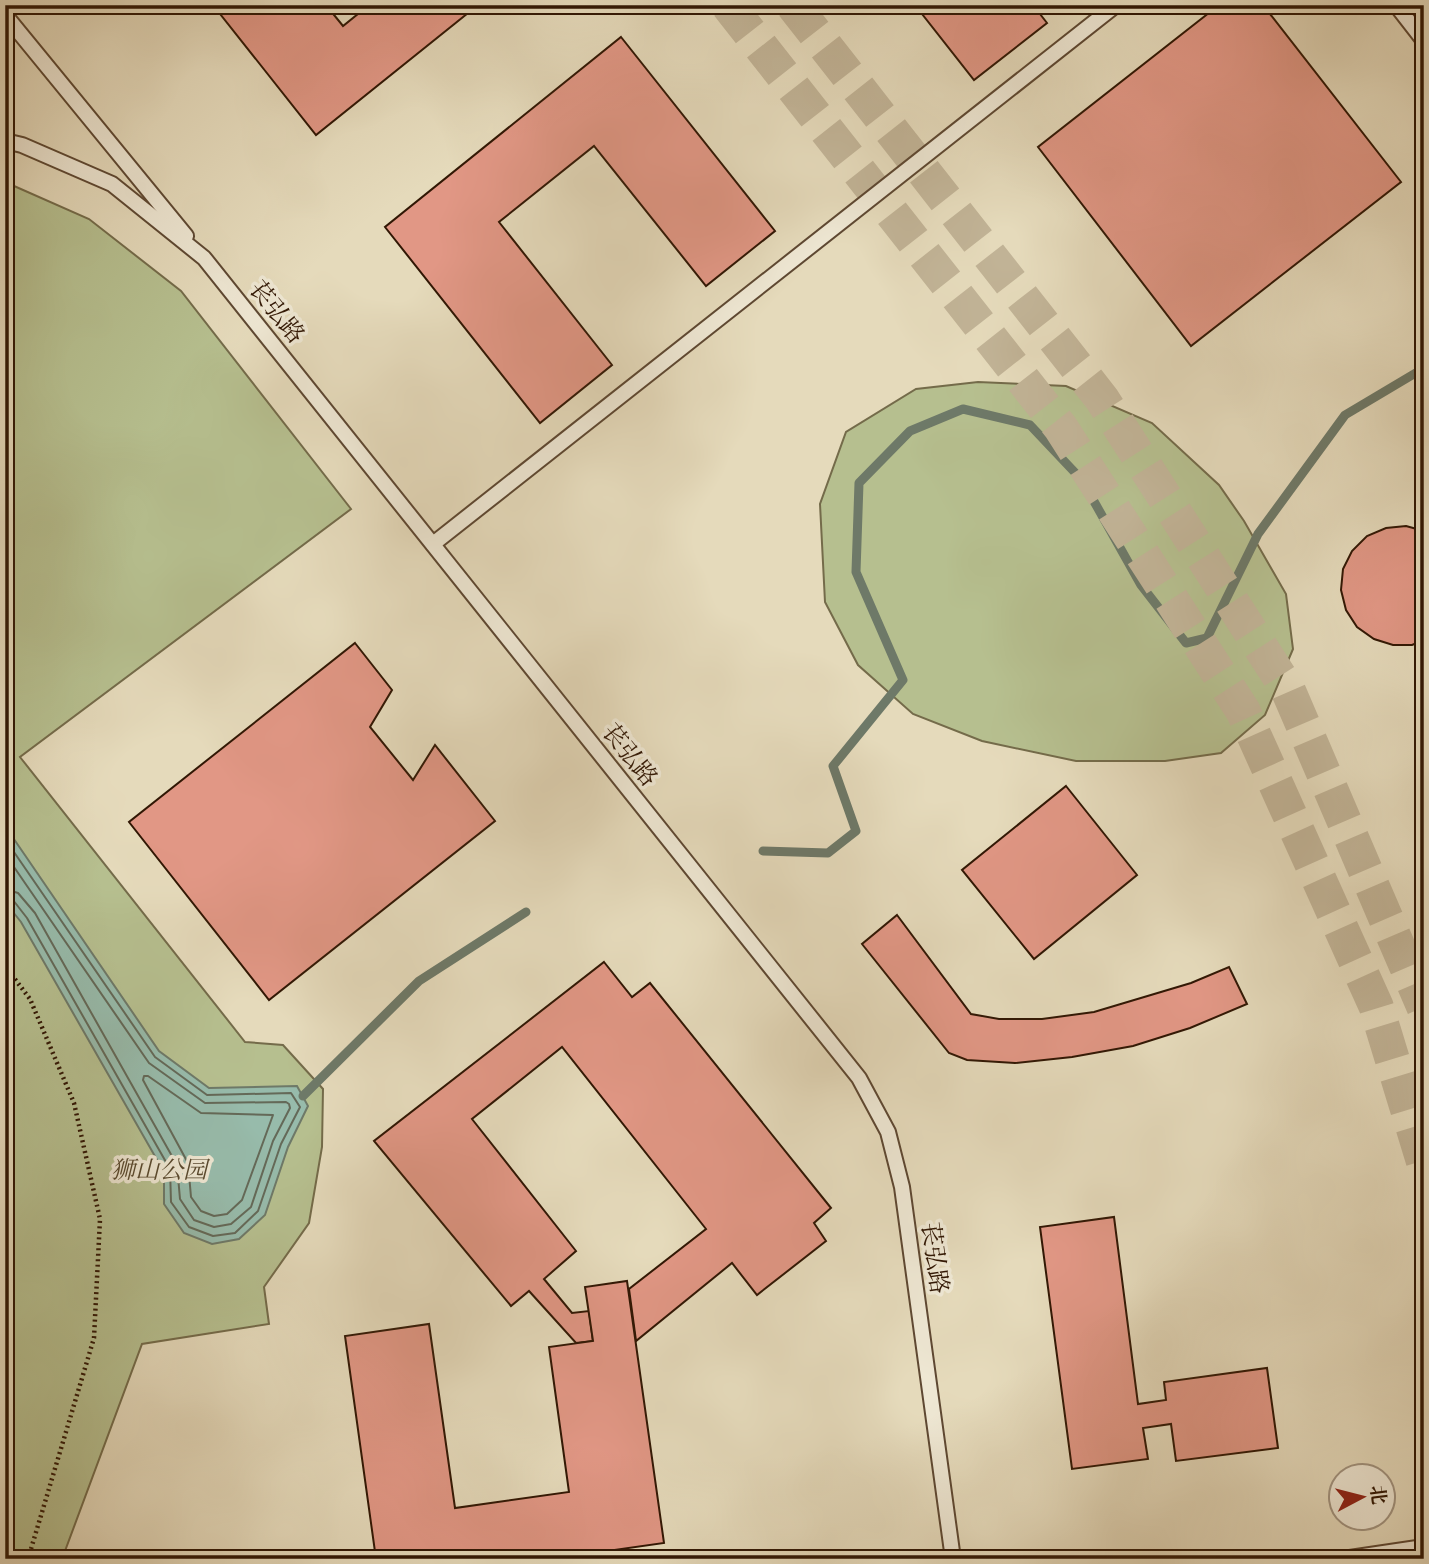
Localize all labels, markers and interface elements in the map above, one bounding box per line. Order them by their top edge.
street label: 苌弘路 [242,274,312,350]
street label: 苌弘路 [595,717,665,793]
park label: 狮山公园 [111,1154,211,1186]
street label: 苌弘路 [914,1220,956,1296]
north arrow [1328,1462,1398,1532]
text: 北 [1364,1484,1392,1506]

